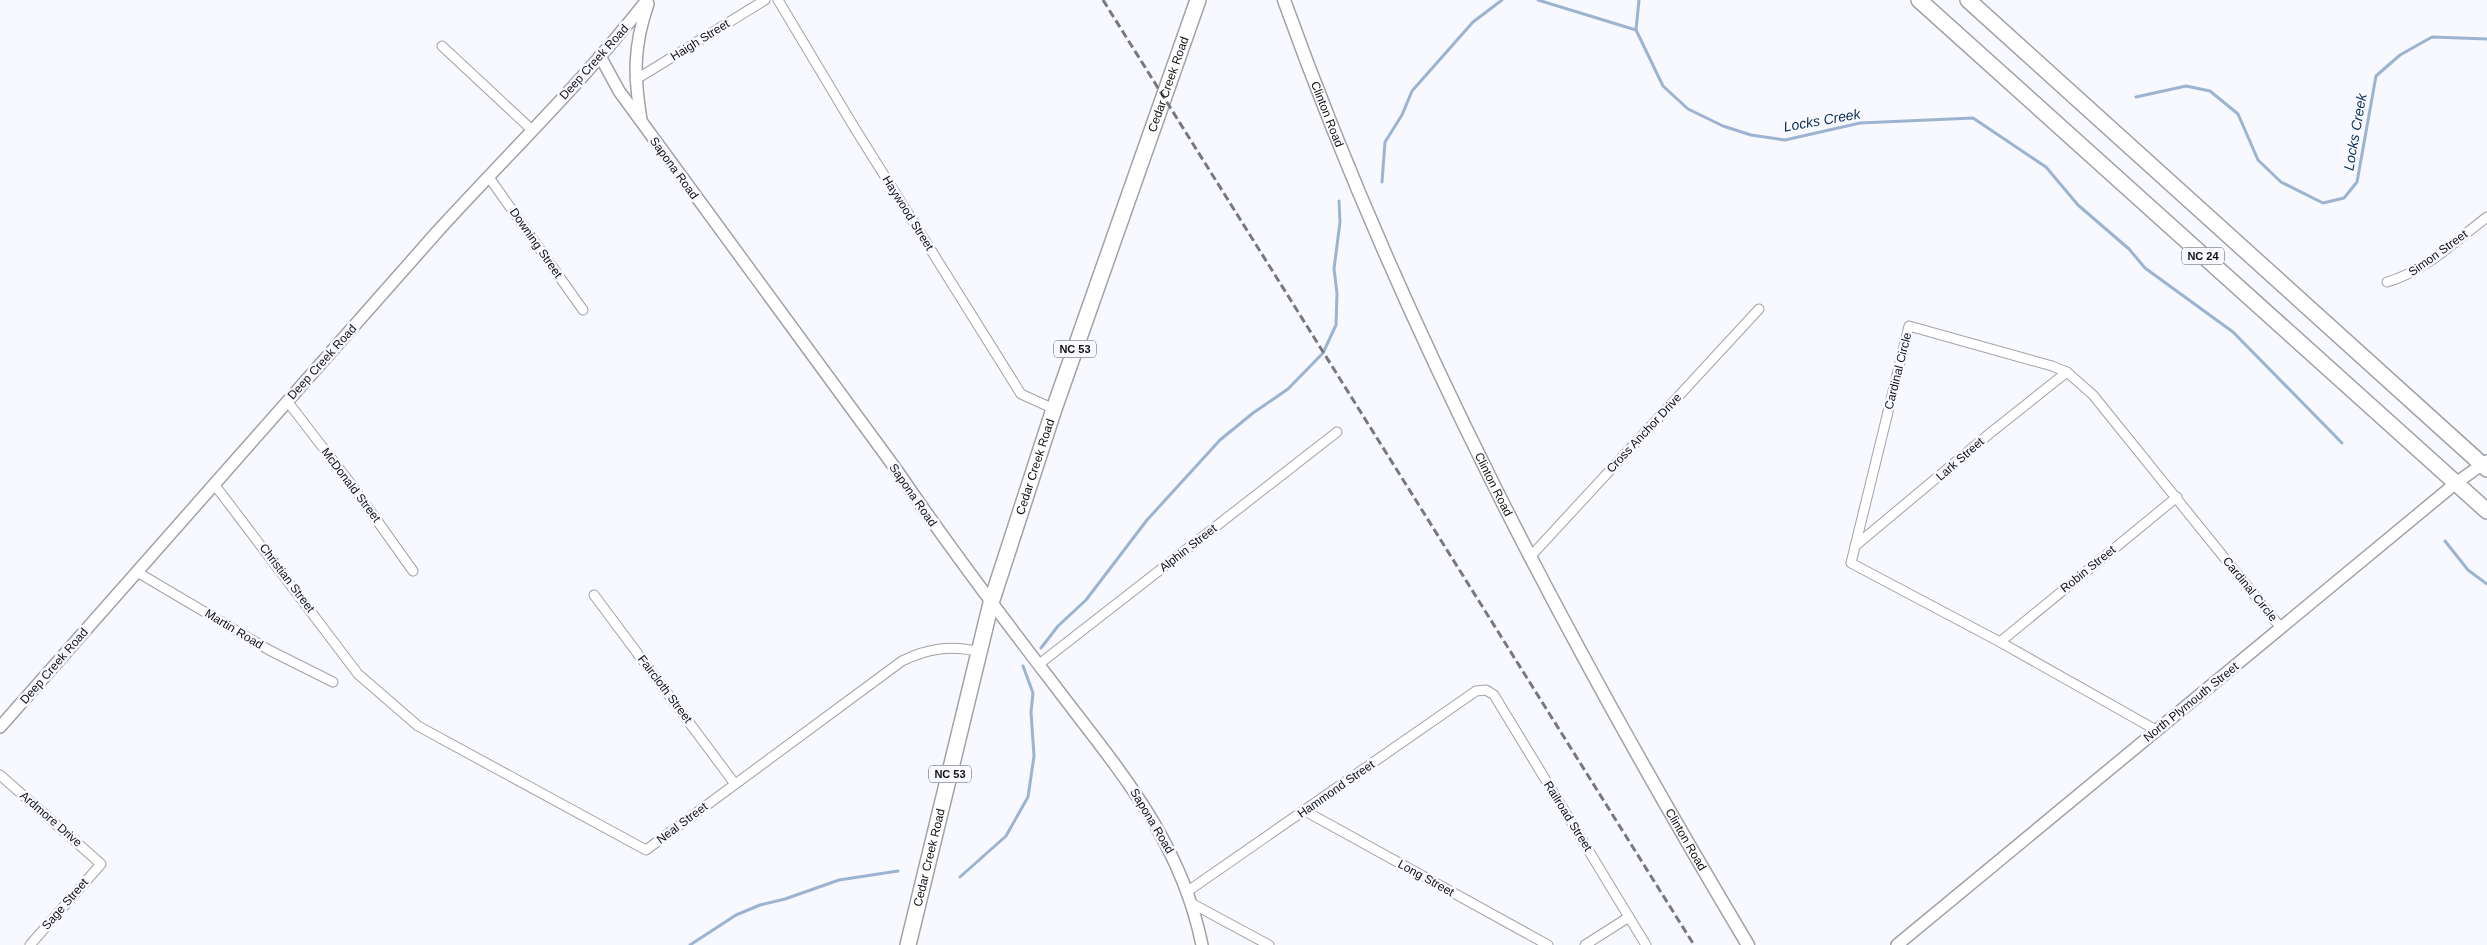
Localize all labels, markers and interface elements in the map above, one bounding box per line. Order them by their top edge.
street label: Haigh Street [668,16,733,64]
street label: Deep Creek Road [557,22,631,102]
street label: Cedar Creek Road [1145,35,1192,134]
street label: Clinton Road [1308,79,1346,149]
water label: Locks Creek [2340,91,2370,172]
water label: Locks Creek [1782,105,1863,135]
street label: Sapona Road [647,134,701,202]
street label: Haywood Street [879,173,937,253]
street label: Downing Street [507,205,566,281]
street label: Simon Street [2406,227,2471,279]
road number: NC 24 [2182,248,2224,264]
street label: Deep Creek Road [285,322,359,402]
street label: Cardinal Circle [1882,331,1914,411]
road number: NC 53 [1054,340,1096,358]
street label: Cross Anchor Drive [1604,390,1685,476]
street label: Cedar Creek Road [1013,417,1057,517]
street label: Lark Street [1933,434,1987,484]
street label: McDonald Street [319,445,384,525]
street label: Clinton Road [1472,450,1515,519]
street label: Sapona Road [886,461,940,529]
street label: Alphin Street [1157,521,1220,575]
street label: Christian Street [257,541,318,616]
street label: Robin Street [2058,542,2119,595]
street label: Cardinal Circle [2220,554,2280,624]
street label: Martin Road [202,606,266,652]
street label: Deep Creek Road [17,625,91,707]
street label: Faircloth Street [635,652,695,726]
street label: North Plymouth Street [2141,659,2242,745]
street label: Hammond Street [1295,757,1378,821]
road number: NC 53 [929,766,971,782]
street label: Railroad Street [1541,778,1595,854]
street label: Sapona Road [1127,786,1177,856]
street label: Ardmore Drive [17,788,85,850]
street label: Neal Street [654,799,711,847]
street label: Clinton Road [1662,806,1709,873]
street label: Cedar Creek Road [911,807,948,908]
street label: Long Street [1395,857,1457,899]
street label: Sage Street [39,875,92,933]

